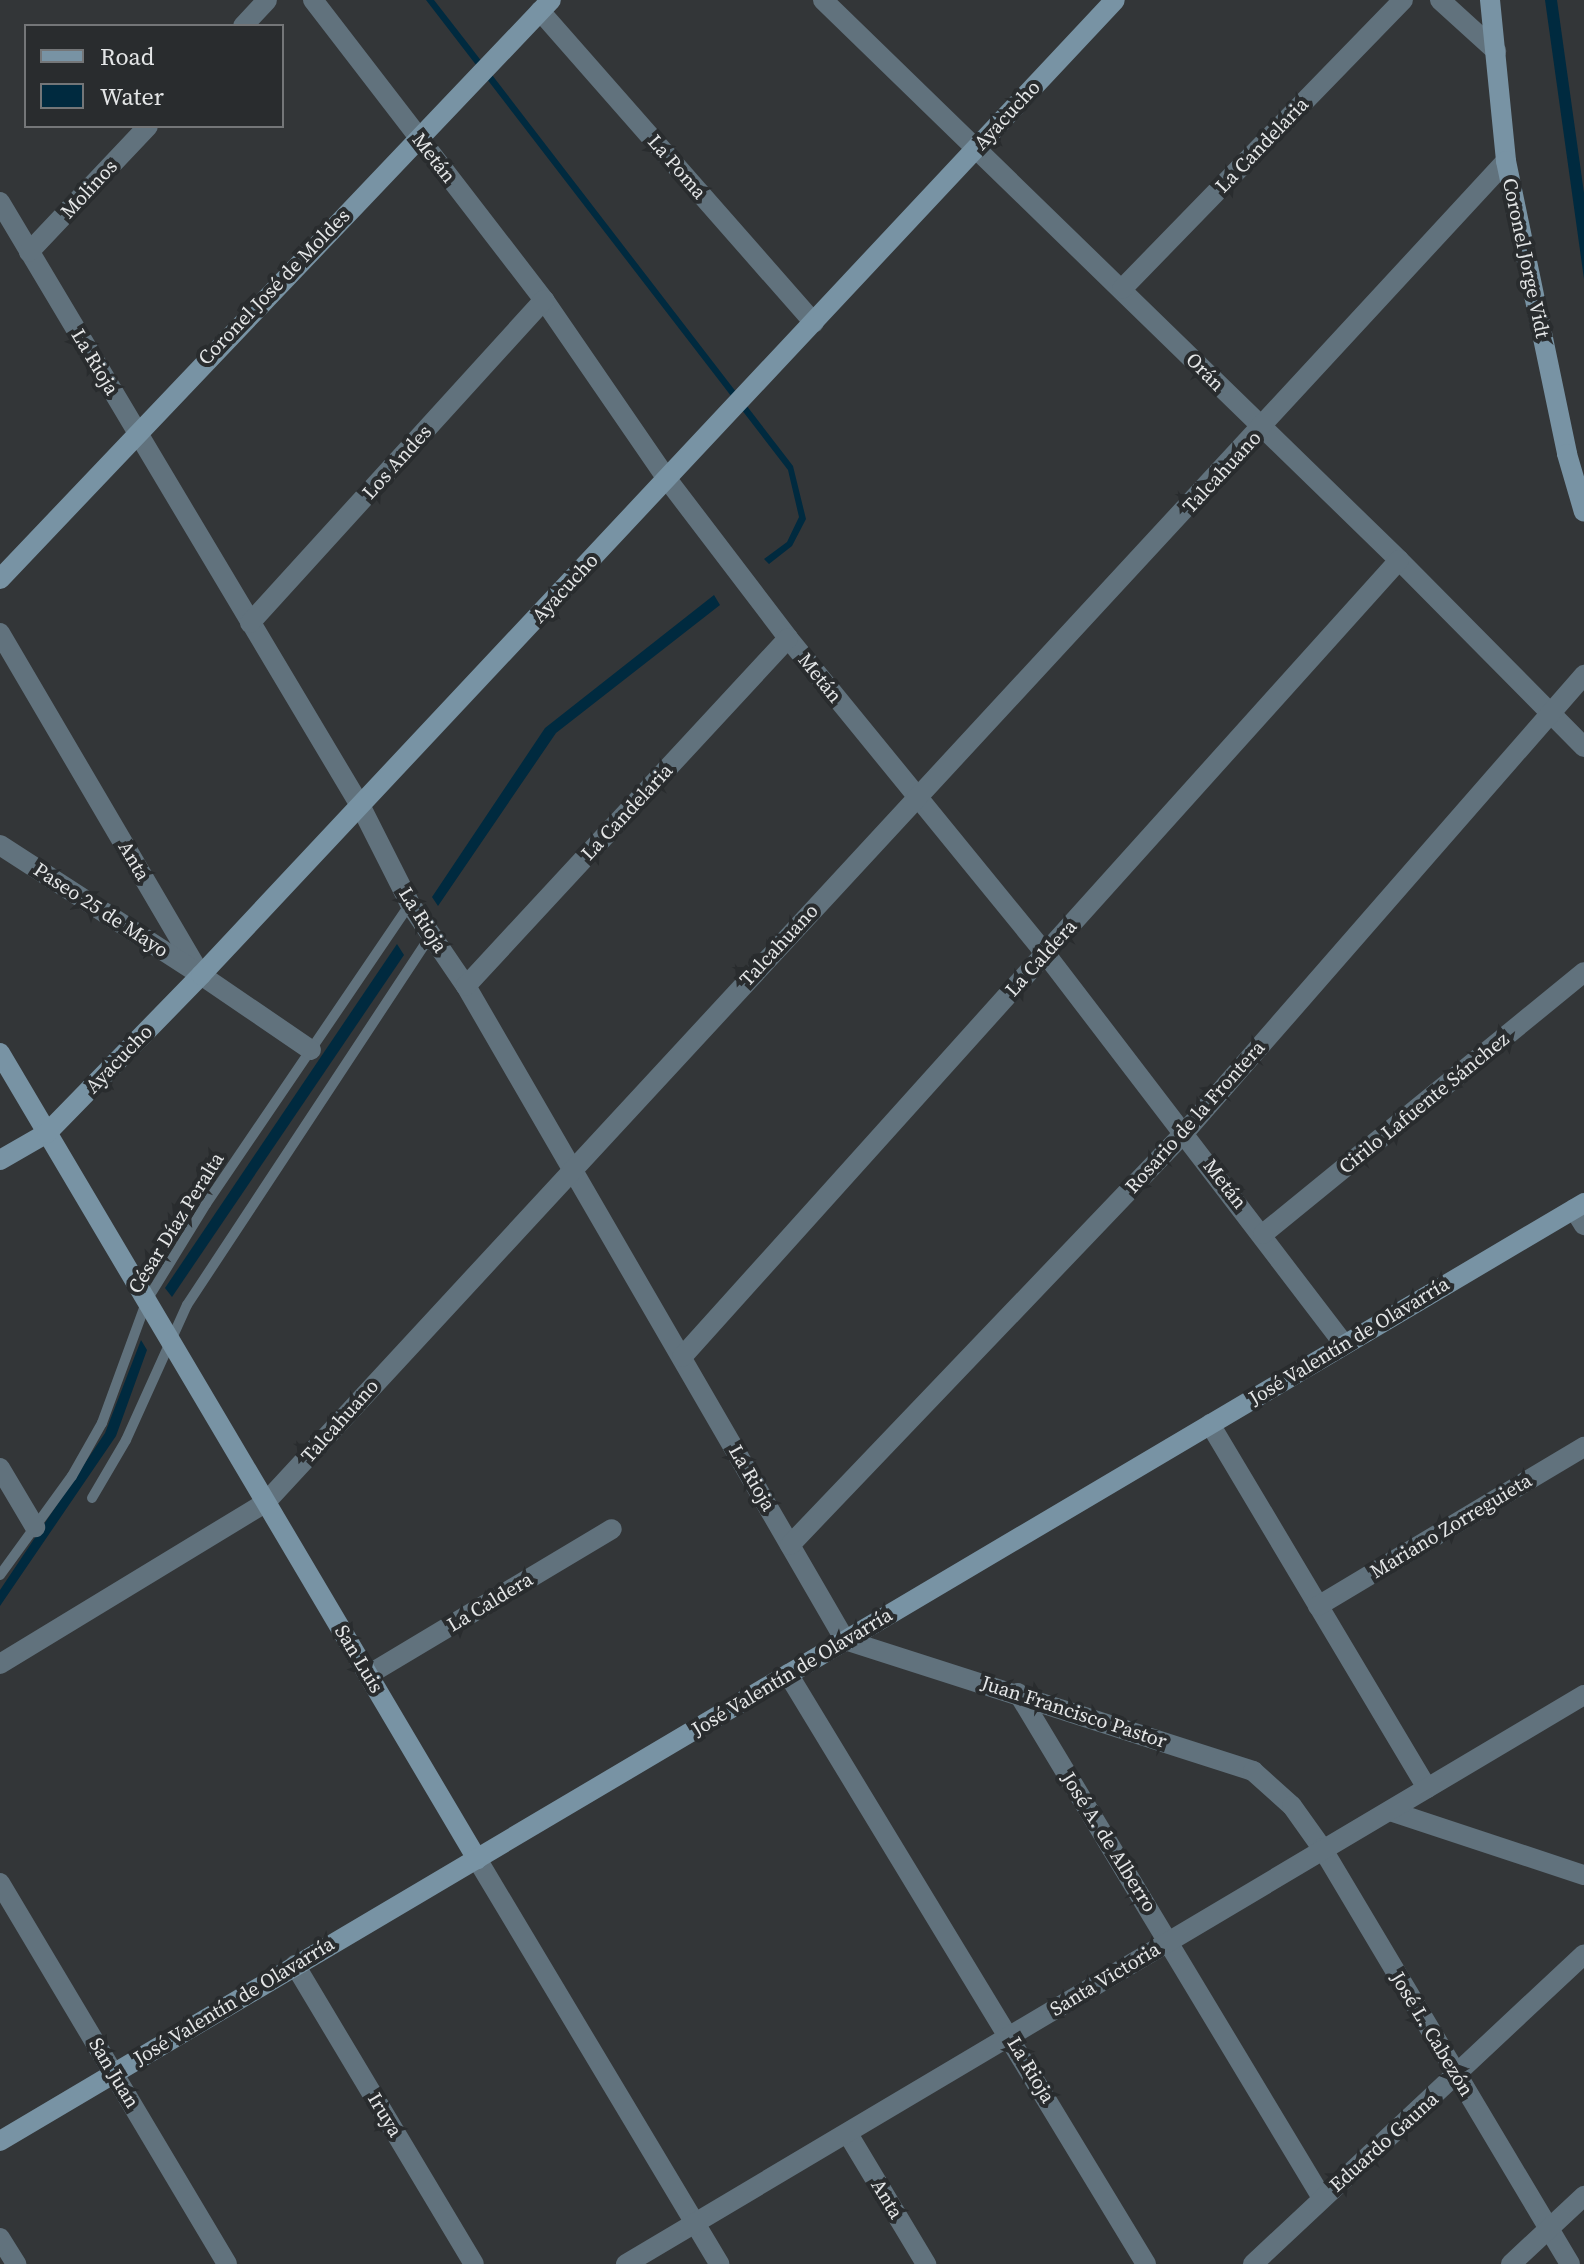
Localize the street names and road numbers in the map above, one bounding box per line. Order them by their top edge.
street label: Ayacucho [969,75,1045,155]
street label: La Candelaria [1211,92,1313,198]
street label: Metán [407,128,461,188]
street label: La Poma [643,130,711,204]
street label: Molinos [56,154,122,224]
street label: Coronel Jorge Vidt [1497,175,1555,341]
street label: Coronel José de Moldes [193,204,355,370]
street label: La Rioja [66,325,124,399]
street label: Orán [1181,348,1229,396]
street label: Los Andes [357,420,437,504]
street label: Talcahuano [1178,426,1266,518]
street label: Ayacucho [527,548,603,628]
street label: Metán [793,648,847,708]
street label: La Candelaria [576,759,678,865]
street label: Anta [113,837,155,885]
street label: Paseo 25 de Mayo [29,858,173,962]
street label: La Rioja [394,883,452,957]
street label: Talcahuano [735,899,823,991]
street label: La Caldera [1000,914,1082,1002]
street label: Ayacucho [80,1020,158,1098]
street label: Cirilo Lafuente Sánchez [1334,1027,1514,1179]
street label: Rosario de la Frontera [1120,1036,1270,1198]
street label: César Díaz Peralta [123,1148,229,1298]
street label: Metán [1198,1154,1252,1214]
street label: José Valentín de Olavarría [1244,1272,1454,1410]
street label: Talcahuano [296,1374,384,1468]
street label: La Rioja [723,1441,781,1515]
street label: Mariano Zorreguieta [1366,1468,1536,1584]
street label: La Caldera [443,1567,537,1637]
street label: José Valentín de Olavarría [687,1603,897,1741]
street label: San Luis [329,1621,389,1697]
street label: Juan Francisco Pastor [978,1671,1170,1753]
street label: José A. de Alberro [1056,1768,1162,1916]
street label: José Valentín de Olavarría [129,1932,339,2070]
street label: Santa Victoria [1046,1937,1164,2021]
street label: José L. Cabezón [1385,1967,1479,2101]
street label: San Juan [84,2033,144,2113]
street label: La Rioja [1002,2033,1060,2107]
street label: Eduardo Gauna [1325,2087,1443,2197]
street label: Iruya [363,2089,407,2141]
street label: Anta [866,2175,908,2223]

